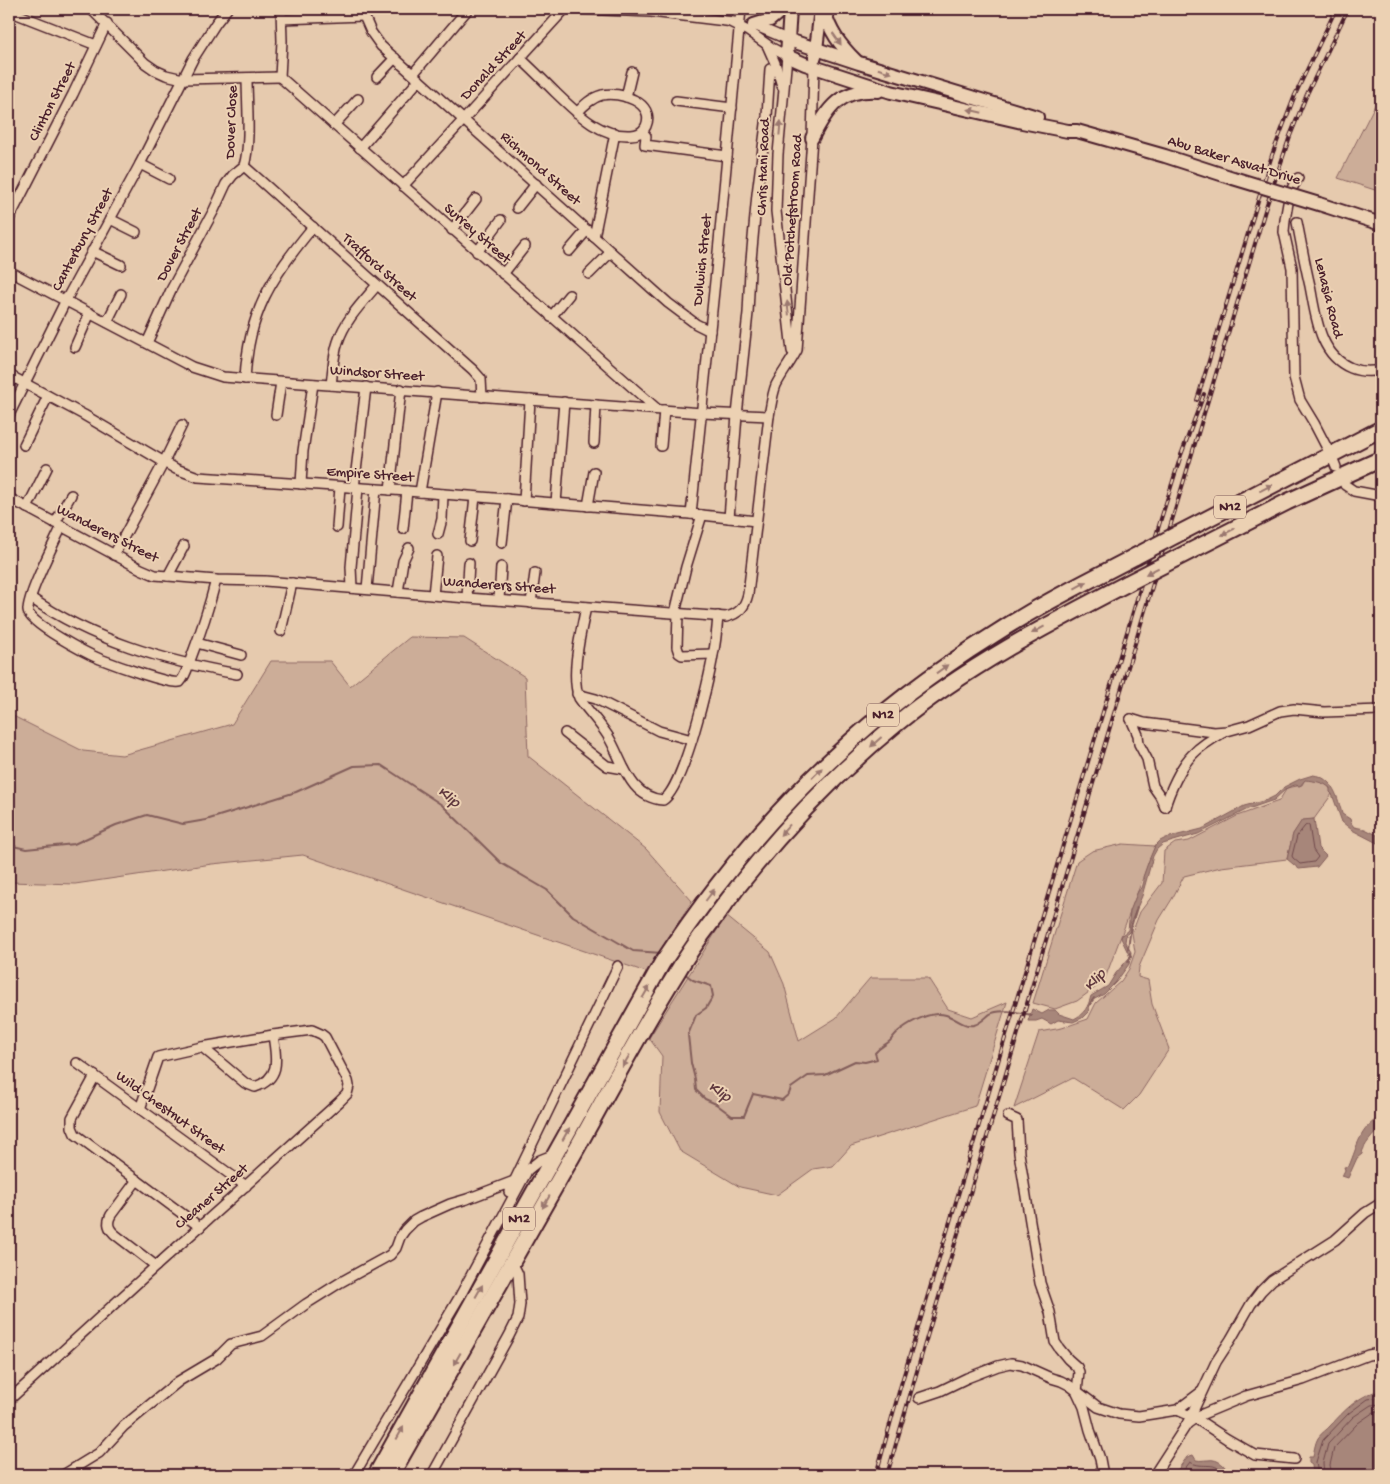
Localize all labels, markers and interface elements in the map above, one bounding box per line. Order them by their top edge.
street label: Donald Street [456,26,532,105]
one-way arrow [832,32,842,45]
street label: Clinton Street [25,58,81,145]
one-way arrow [878,67,893,75]
street label: Dover Close [222,85,242,160]
one-way arrow [967,107,982,115]
street label: Chris Hani Road [753,117,775,216]
one-way arrow [777,120,785,136]
street label: Richmond Street [496,128,585,211]
street label: Old Potchefstroom Road [779,132,807,286]
street label: Abu Baker Asvat Drive [1165,132,1303,190]
street label: Canterbury Street [48,184,119,295]
street label: Surrey Street [440,200,516,269]
street label: Dover Street [153,203,208,286]
street label: Dulwich Street [689,212,717,308]
street label: Trafford Street [337,229,421,307]
street label: Lenasia Road [1309,256,1347,341]
one-way arrow [784,299,792,315]
street label: Windsor Street [329,362,426,386]
street label: Empire Street [326,463,416,487]
one-way arrow [1259,484,1273,492]
road number: N12 [1214,496,1246,518]
street label: Wanderers Street [53,501,163,568]
one-way arrow [1221,528,1235,536]
one-way arrow [1144,567,1159,575]
street label: Wanderers Street [442,573,557,599]
one-way arrow [1073,581,1088,589]
one-way arrow [1031,626,1046,634]
one-way arrow [935,664,948,675]
road number: N12 [867,704,899,726]
one-way arrow [871,736,883,748]
one-way arrow [811,767,823,779]
water label: Klip [433,783,464,814]
one-way arrow [779,824,791,836]
one-way arrow [705,889,716,902]
water label: Klip [1081,965,1112,996]
one-way arrow [641,985,650,998]
one-way arrow [622,1054,630,1068]
street label: Wild Chestnut Street [112,1067,230,1160]
water label: Klip [704,1078,735,1108]
one-way arrow [562,1127,571,1140]
street label: Cleaner Street [172,1159,254,1234]
one-way arrow [541,1196,550,1209]
road number: N12 [503,1208,535,1230]
one-way arrow [474,1284,483,1297]
one-way arrow [453,1352,461,1366]
one-way arrow [395,1426,404,1439]

